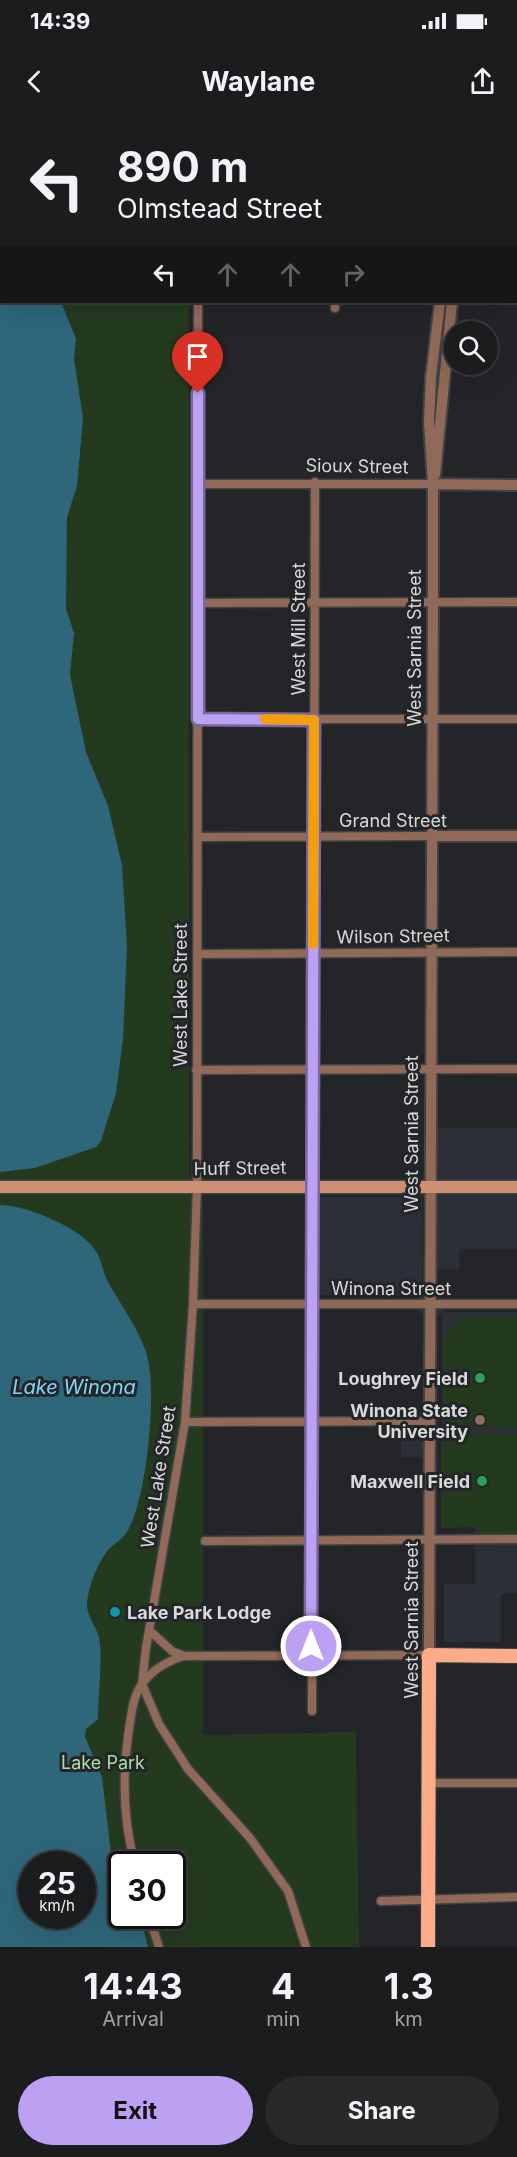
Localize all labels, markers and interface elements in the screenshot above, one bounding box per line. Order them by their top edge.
text: 14:39 [30,8,90,34]
icon: back [18,65,51,98]
text: Waylane [202,65,315,98]
icon: share [466,65,499,98]
text: 890 m [117,141,248,192]
icon: left [18,144,96,222]
text: Olmstead Street [117,192,322,225]
icon: left [148,258,181,291]
icon: ahead [211,258,244,291]
icon: ahead [274,258,307,291]
icon: right [337,258,370,291]
map controls [444,321,498,375]
button: search [444,321,498,375]
pin [172,331,223,393]
icon: arrive [181,340,214,373]
street label: Sioux Street [305,455,409,477]
street label: West Mill Street [288,562,309,695]
street label: West Sarnia Street [404,569,425,727]
street label: Grand Street [339,810,447,831]
street label: West Lake Street [170,923,191,1067]
street label: Wilson Street [336,925,450,947]
street label: West Sarnia Street [401,1055,422,1213]
street label: Huff Street [194,1157,287,1179]
street label: Winona Street [331,1278,451,1299]
place label: Loughrey Field [338,1368,468,1389]
marker: Loughrey Field [473,1371,487,1385]
water label: Lake Winona [12,1375,136,1399]
place label: Winona State University [350,1400,468,1442]
street label: West Lake Street [136,1404,180,1550]
marker: Winona State University [473,1413,487,1427]
place label: Maxwell Field [350,1471,470,1492]
marker: Maxwell Field [475,1474,489,1488]
street label: West Sarnia Street [401,1541,422,1699]
place label: Lake Park Lodge [127,1602,272,1623]
marker: Lake Park Lodge [108,1605,122,1619]
position arrow [279,1614,343,1678]
park label: Lake Park [61,1752,145,1773]
speed limit sign: 30 [108,1851,186,1929]
text: 25 [38,1865,76,1901]
text: km/h [39,1896,75,1915]
text: 14:43 [83,1964,183,2008]
text: 4 [271,1964,295,2008]
text: 1.3 [384,1964,434,2008]
text: Arrival [102,2007,164,2031]
text: min [266,2007,300,2031]
text: km [394,2007,423,2031]
button: Exit [18,2076,253,2145]
button: Share [265,2076,499,2145]

